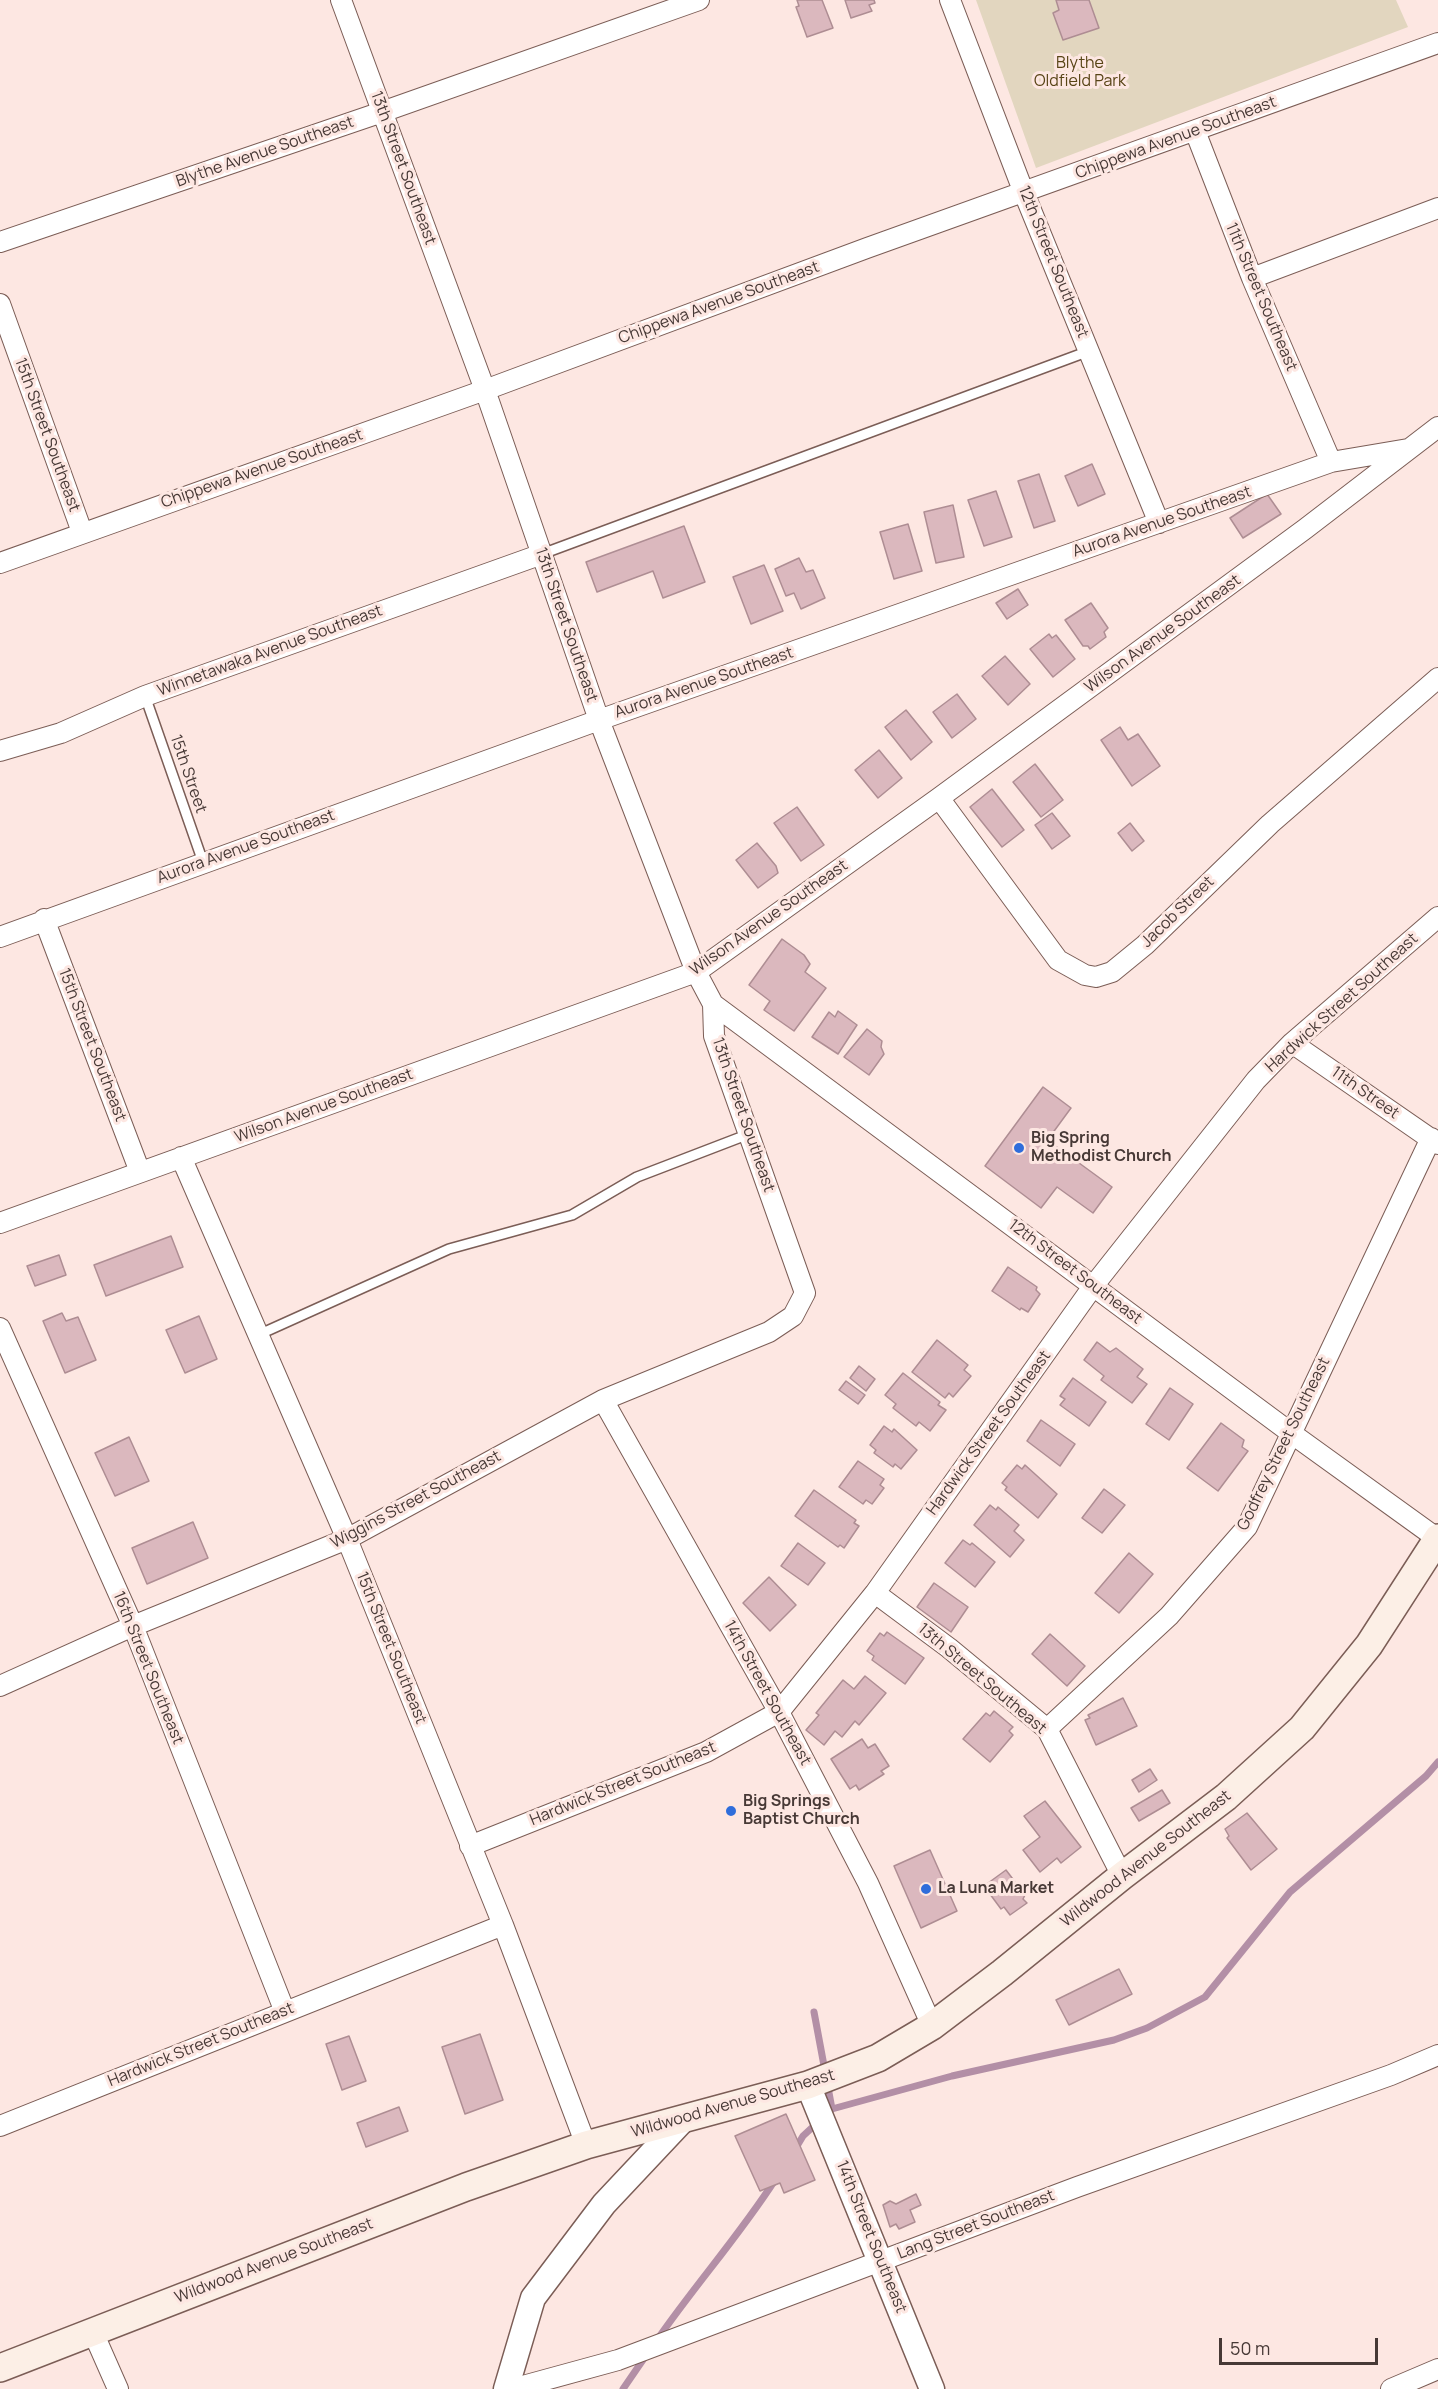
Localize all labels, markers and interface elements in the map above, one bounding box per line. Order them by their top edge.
park label: Blythe Oldfield Park [1034,54,1126,92]
street label: 13th Street Southeast [366,89,440,247]
street label: Chippewa Avenue Southeast [1073,93,1279,183]
street label: Blythe Avenue Southeast [174,113,356,191]
street label: 12th Street Southeast [1014,183,1092,341]
street label: 11th Street Southeast [1221,220,1301,374]
street label: Chippewa Avenue Southeast [616,258,822,348]
street label: 15th Street Southeast [10,355,84,515]
street label: Chippewa Avenue Southeast [159,425,365,513]
street label: Aurora Avenue Southeast [1070,482,1254,562]
street label: 13th Street Southeast [531,545,601,705]
street label: Wilson Avenue Southeast [1081,571,1245,697]
street label: Winnetawaka Avenue Southeast [155,601,385,701]
street label: Aurora Avenue Southeast [612,643,796,723]
street label: 15th Street [166,732,210,816]
street label: Aurora Avenue Southeast [154,806,338,888]
street label: Wilson Avenue Southeast [686,856,852,980]
street label: Jacob Street [1138,872,1218,952]
street label: Hardwick Street Southeast [1262,929,1422,1077]
street label: 15th Street Southeast [54,966,130,1124]
street label: 13th Street Southeast [708,1035,778,1195]
street label: 11th Street [1327,1063,1403,1123]
street label: Wilson Avenue Southeast [232,1065,416,1147]
place label: Big Spring Methodist Church [1031,1129,1172,1167]
marker: Big Spring Methodist Church [1012,1141,1026,1155]
street label: 12th Street Southeast [1004,1215,1146,1329]
street label: Hardwick Street Southeast [923,1347,1055,1519]
street label: Godfrey Street Southeast [1234,1354,1334,1534]
street label: Wiggins Street Southeast [328,1447,504,1553]
street label: 15th Street Southeast [352,1569,430,1727]
street label: 16th Street Southeast [109,1589,187,1747]
street label: 14th Street Southeast [719,1617,815,1769]
street label: 13th Street Southeast [914,1620,1050,1738]
street label: Hardwick Street Southeast [527,1738,719,1830]
street label: Wildwood Avenue Southeast [1057,1787,1235,1931]
place label: Big Springs Baptist Church [743,1792,860,1830]
marker: Big Springs Baptist Church [724,1804,738,1818]
place label: La Luna Market [938,1879,1054,1899]
marker: La Luna Market [919,1882,933,1896]
street label: Hardwick Street Southeast [105,1999,297,2091]
street label: Wildwood Avenue Southeast [629,2066,837,2142]
street label: 14th Street Southeast [832,2158,910,2316]
street label: Lang Street Southeast [895,2186,1057,2264]
street label: Wildwood Avenue Southeast [172,2214,376,2308]
scale bar [1222,2326,1381,2364]
text: 50 m [1230,2336,1270,2360]

